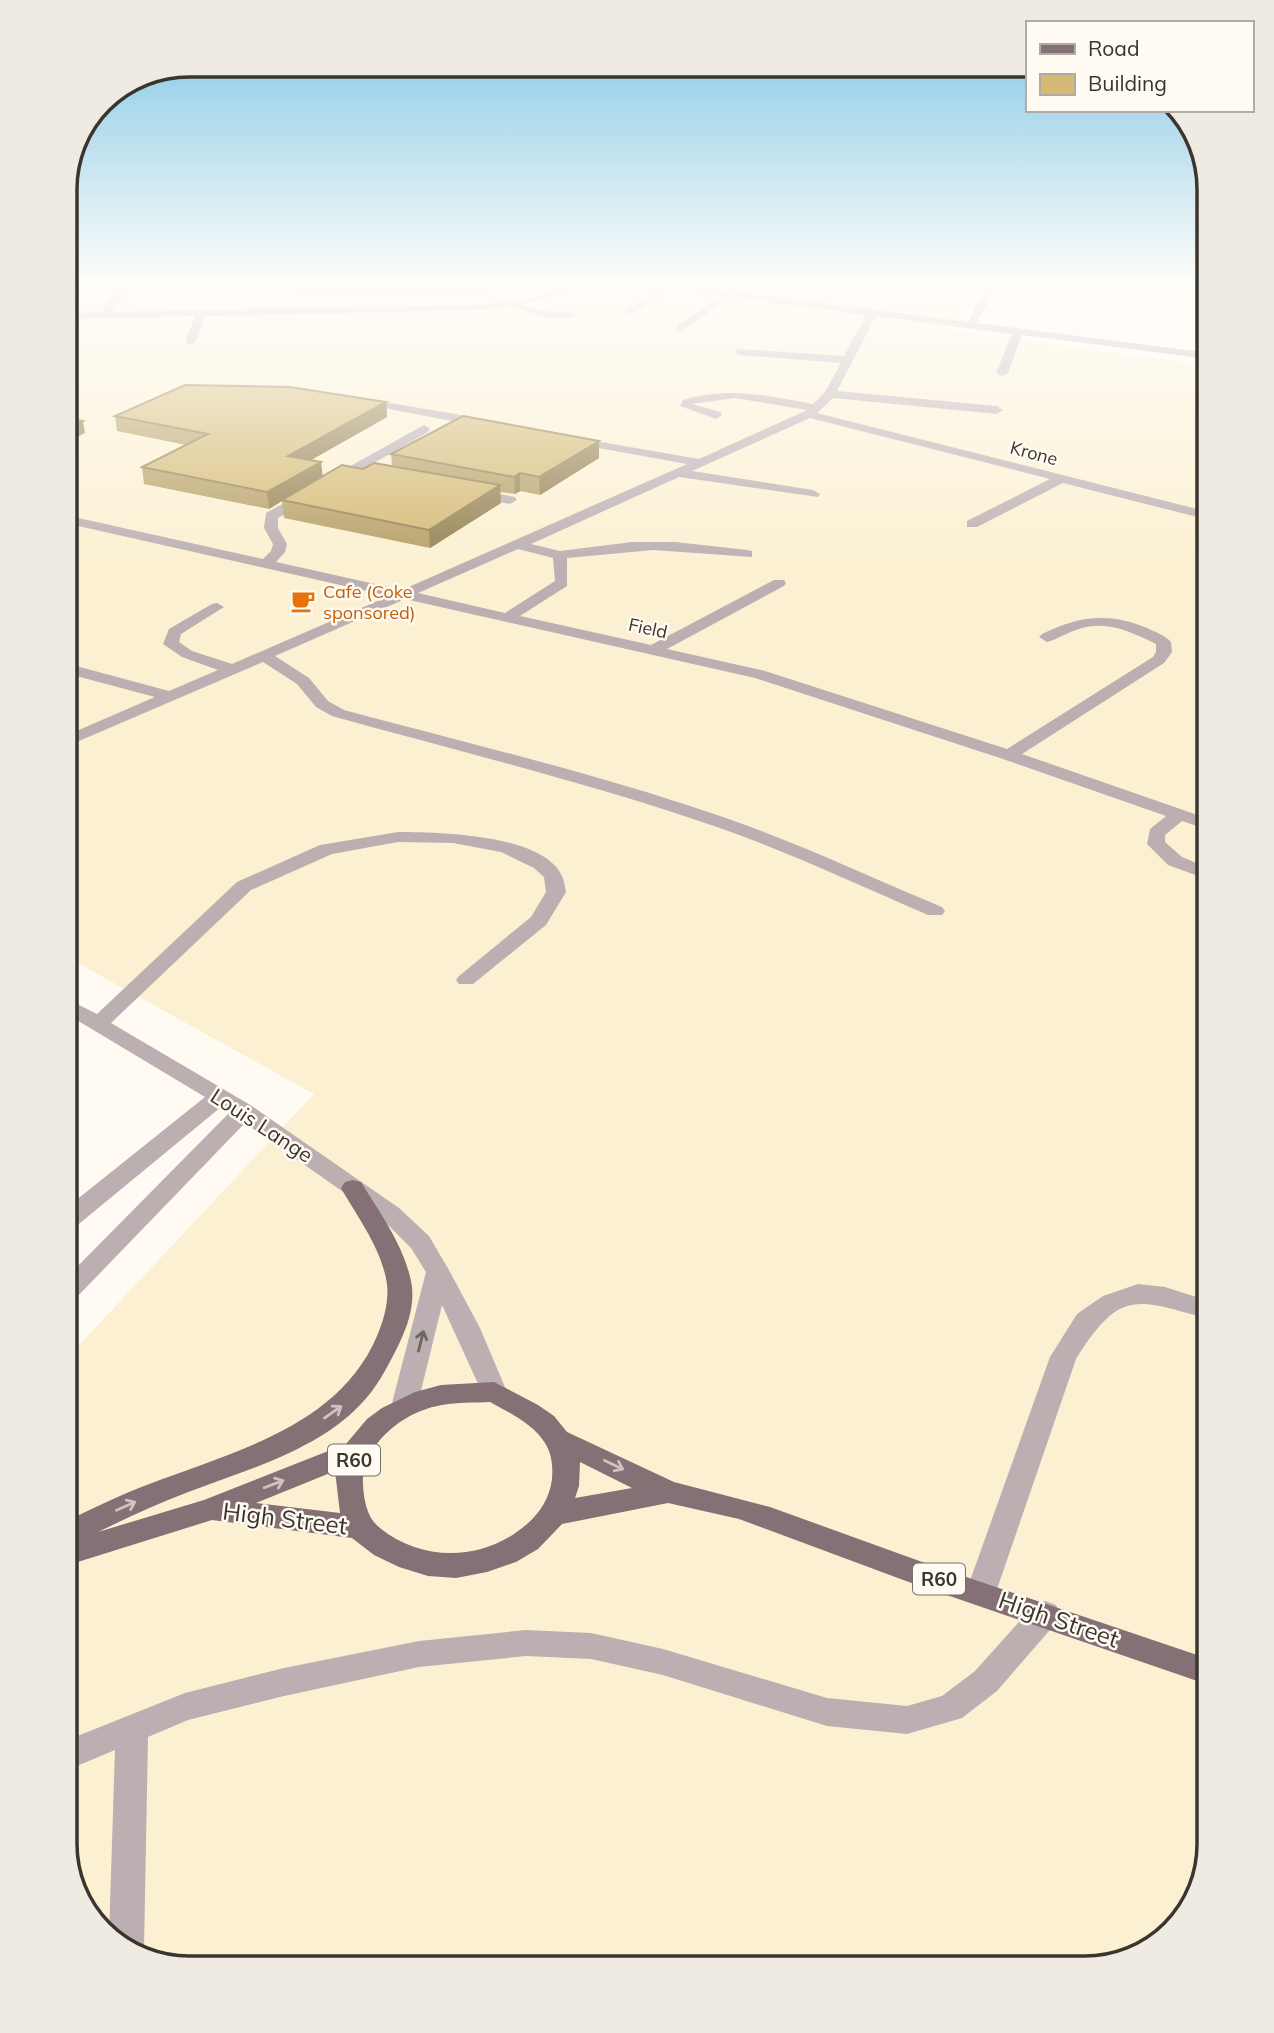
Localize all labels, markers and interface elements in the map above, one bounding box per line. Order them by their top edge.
legend [1026,21,1253,112]
text: Road [1088,35,1139,61]
text: Building [1088,70,1167,96]
street label: Krone [1008,436,1060,470]
place label: Cafe (Coke sponsored) [323,580,416,624]
cafe icon: Cafe (Coke sponsored) [289,587,317,615]
street label: Field [626,613,670,643]
street label: Louis Lange [206,1082,318,1168]
one-way arrow [415,1330,428,1353]
one-way arrow [323,1405,342,1419]
road number: R60 [328,1444,380,1476]
one-way arrow [603,1459,624,1472]
one-way arrow [263,1477,285,1489]
street label: High Street [221,1495,349,1541]
one-way arrow [115,1499,137,1512]
road number: R60 [913,1564,965,1595]
street label: High Street [995,1584,1123,1654]

